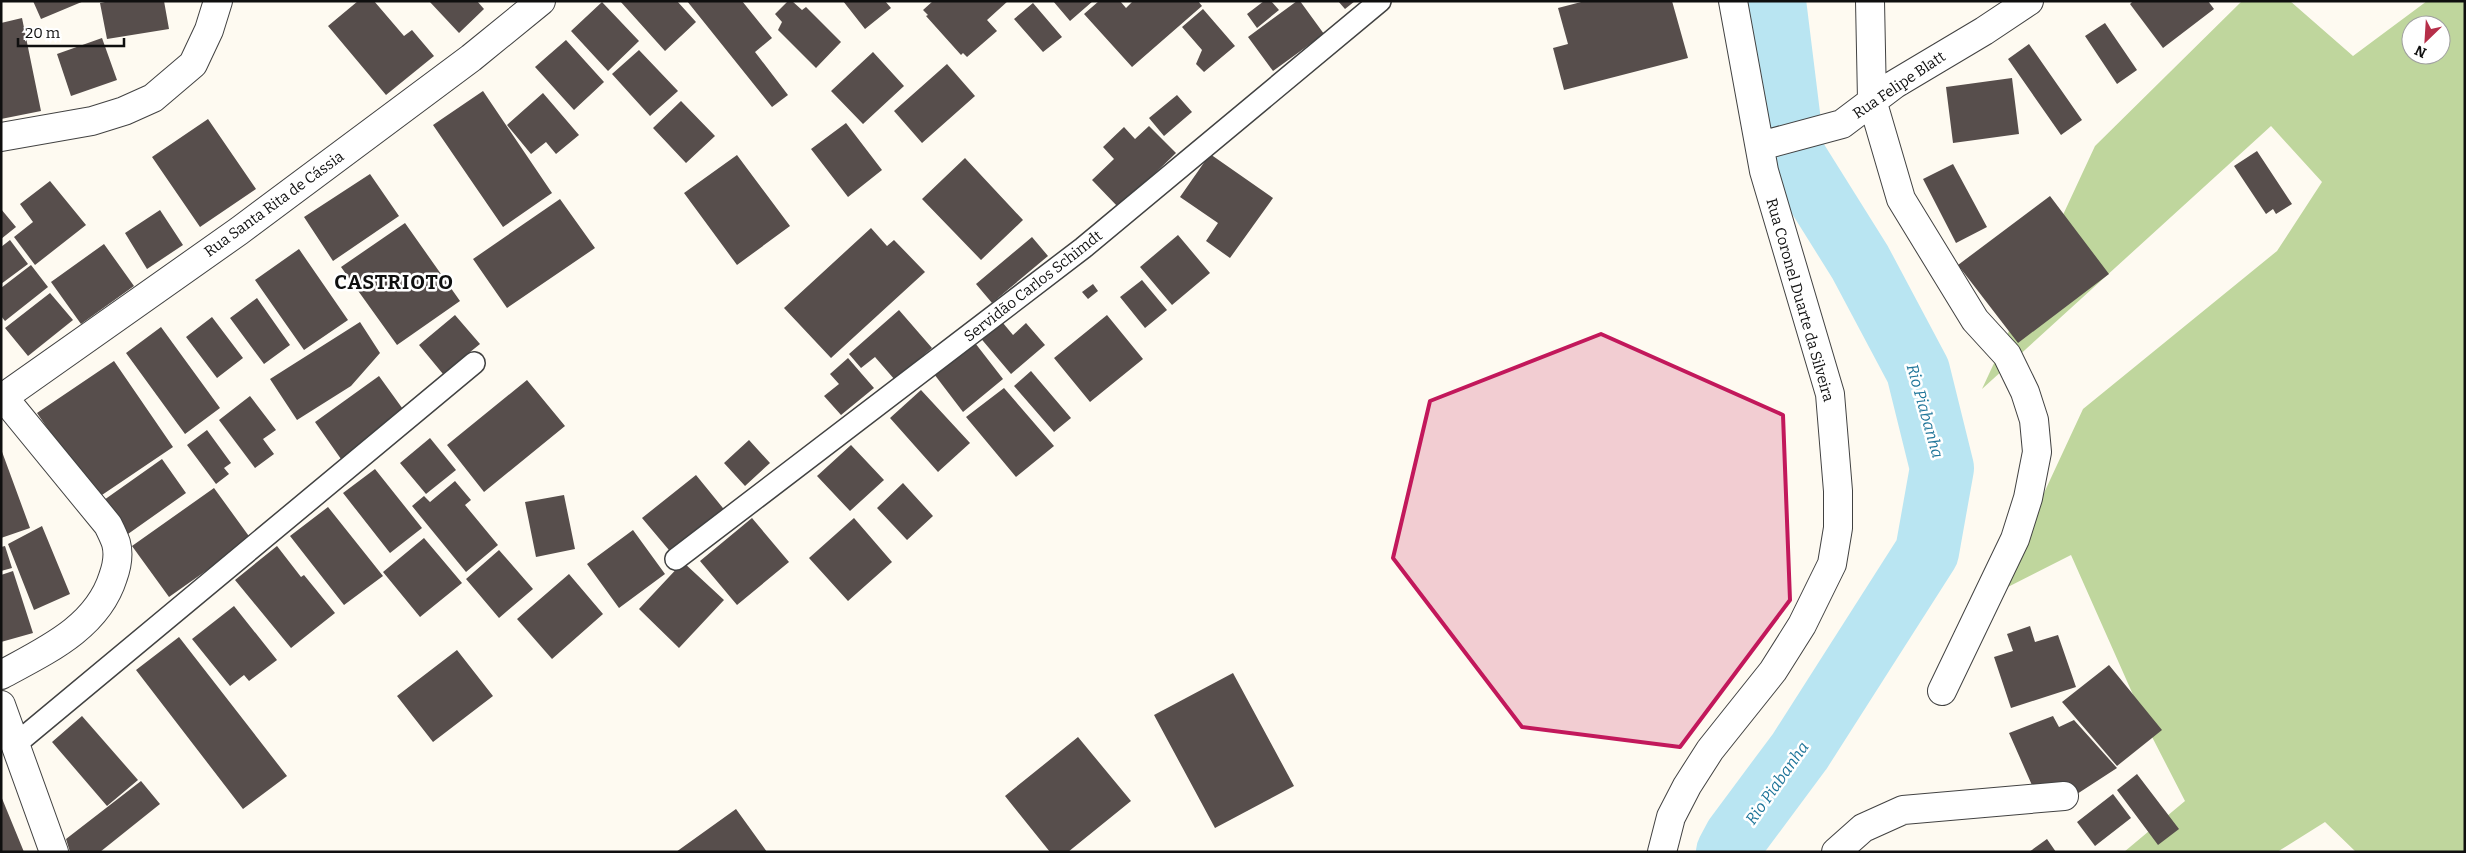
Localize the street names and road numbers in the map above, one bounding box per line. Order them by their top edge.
street label: Rua Felipe Blatt [1849,47,1949,123]
street label: Rua Santa Rita de Cássia [201,147,347,261]
street label: Rua Coronel Duarte da Silveira [1762,196,1838,404]
street label: Servidão Carlos Schimdt [960,226,1106,346]

